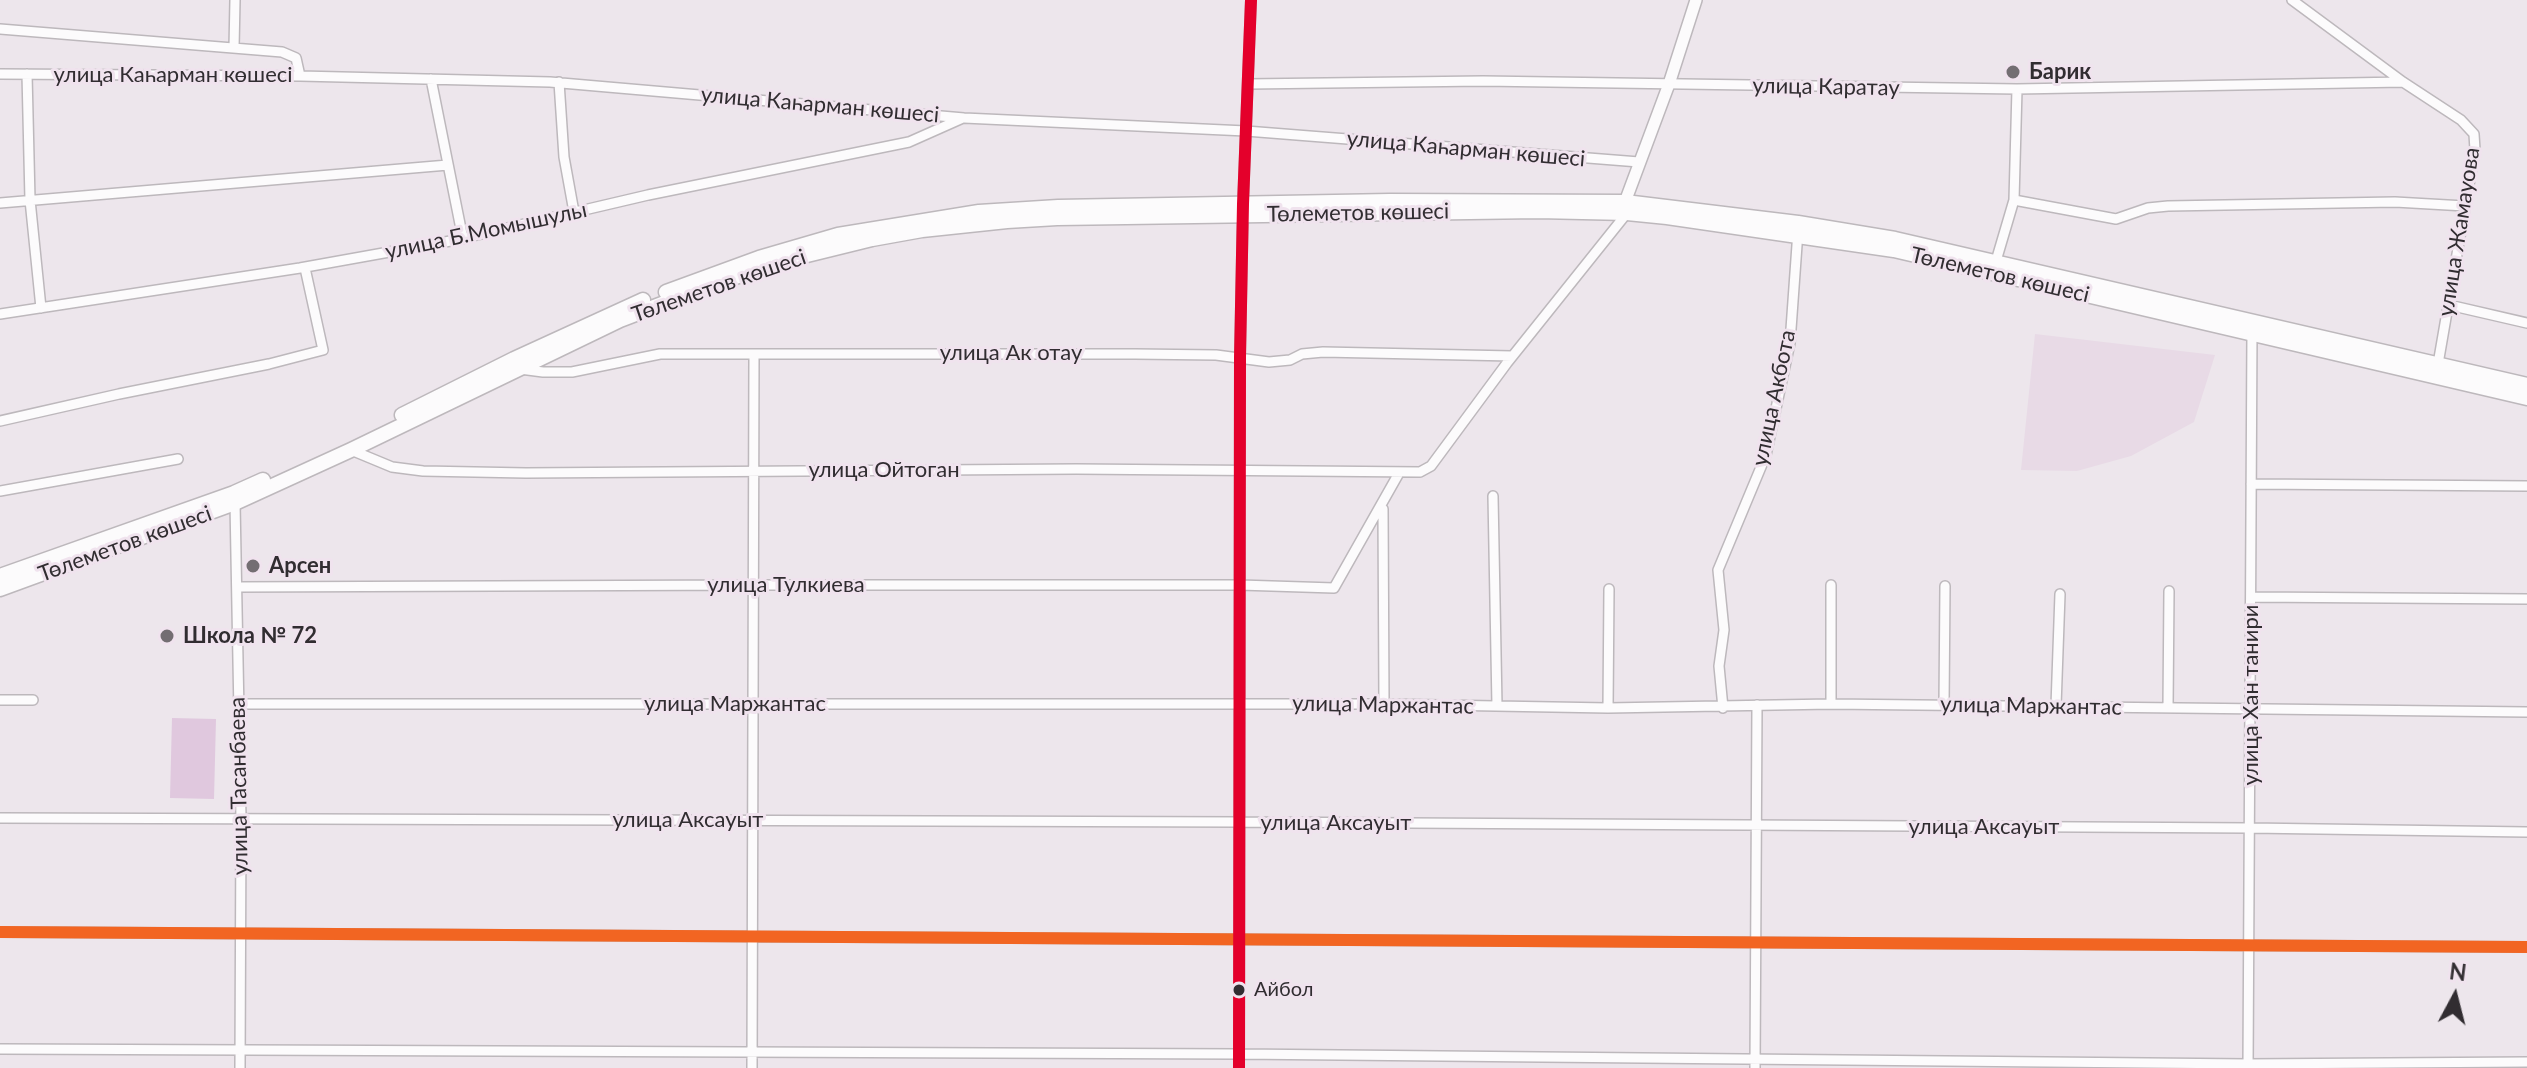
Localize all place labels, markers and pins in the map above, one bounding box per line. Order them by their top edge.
place label: Барик [2029,59,2091,85]
marker: Барик [2004,63,2022,81]
place label: Арсен [269,553,331,579]
marker: Арсен [244,557,262,575]
place label: Школа № 72 [183,623,317,649]
marker: Школа № 72 [158,627,176,645]
place label: Айбол [1254,978,1313,1002]
marker: Айбол [1231,982,1247,998]

